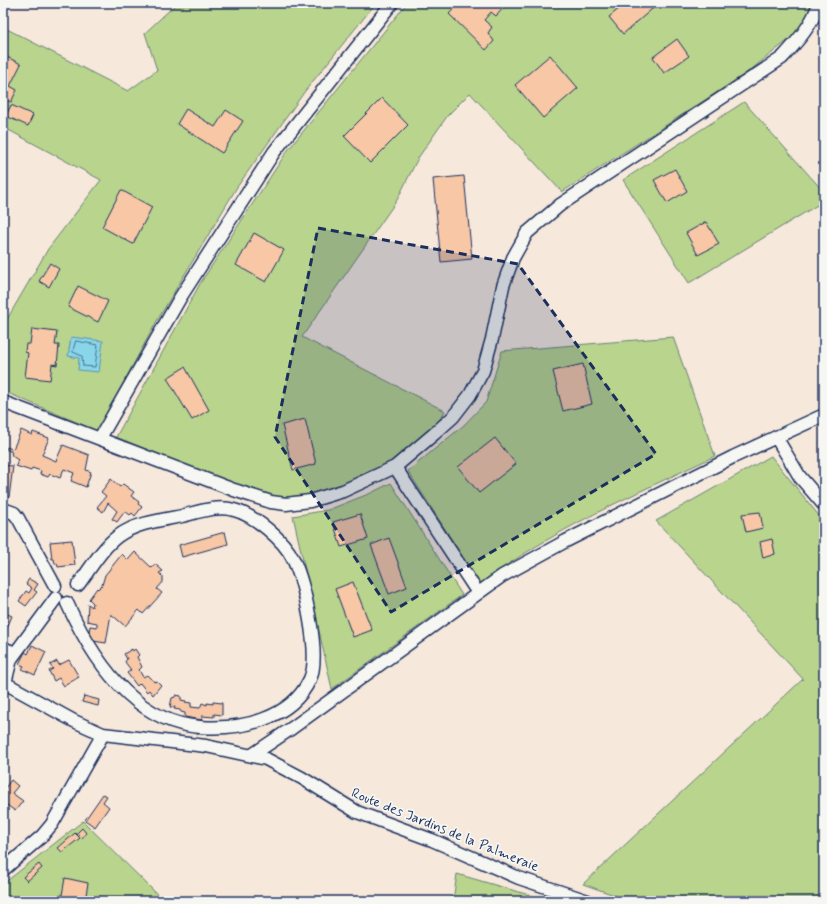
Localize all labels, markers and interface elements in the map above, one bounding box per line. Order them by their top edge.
street label: Route des Jardins de la Palmeraie [349,784,542,876]

